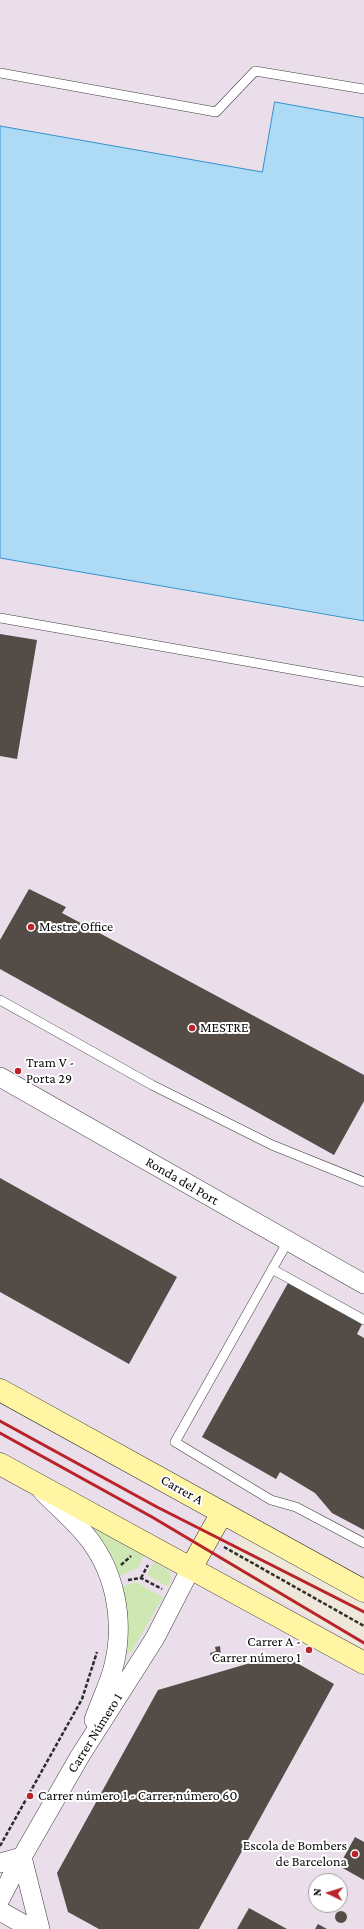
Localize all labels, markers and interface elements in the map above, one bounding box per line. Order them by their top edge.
place label: Mestre Office [39,919,113,935]
marker: Mestre Office [26,922,36,932]
place label: MESTRE [200,1020,249,1036]
marker: MESTRE [187,1023,197,1033]
place label: Tram V - Porta 29 [26,1055,74,1088]
marker: Tram V - Porta 29 [13,1066,23,1076]
street label: Ronda del Port [142,1153,222,1209]
street label: Carrer A [158,1471,206,1509]
place label: Carrer A - Carrer número 1 [212,1634,301,1666]
marker: Carrer A - Carrer número 1 [304,1645,314,1655]
street label: Carrer Número 1 [64,1690,126,1776]
place label: Carrer número 1 - Carrer número 60 [38,1788,237,1804]
marker: Carrer número 1 - Carrer número 60 [25,1791,35,1801]
place label: Escola de Bombers de Barcelona [243,1838,347,1870]
marker: Escola de Bombers de Barcelona [350,1849,360,1859]
north arrow [308,1873,348,1913]
text: N [311,1888,323,1896]

